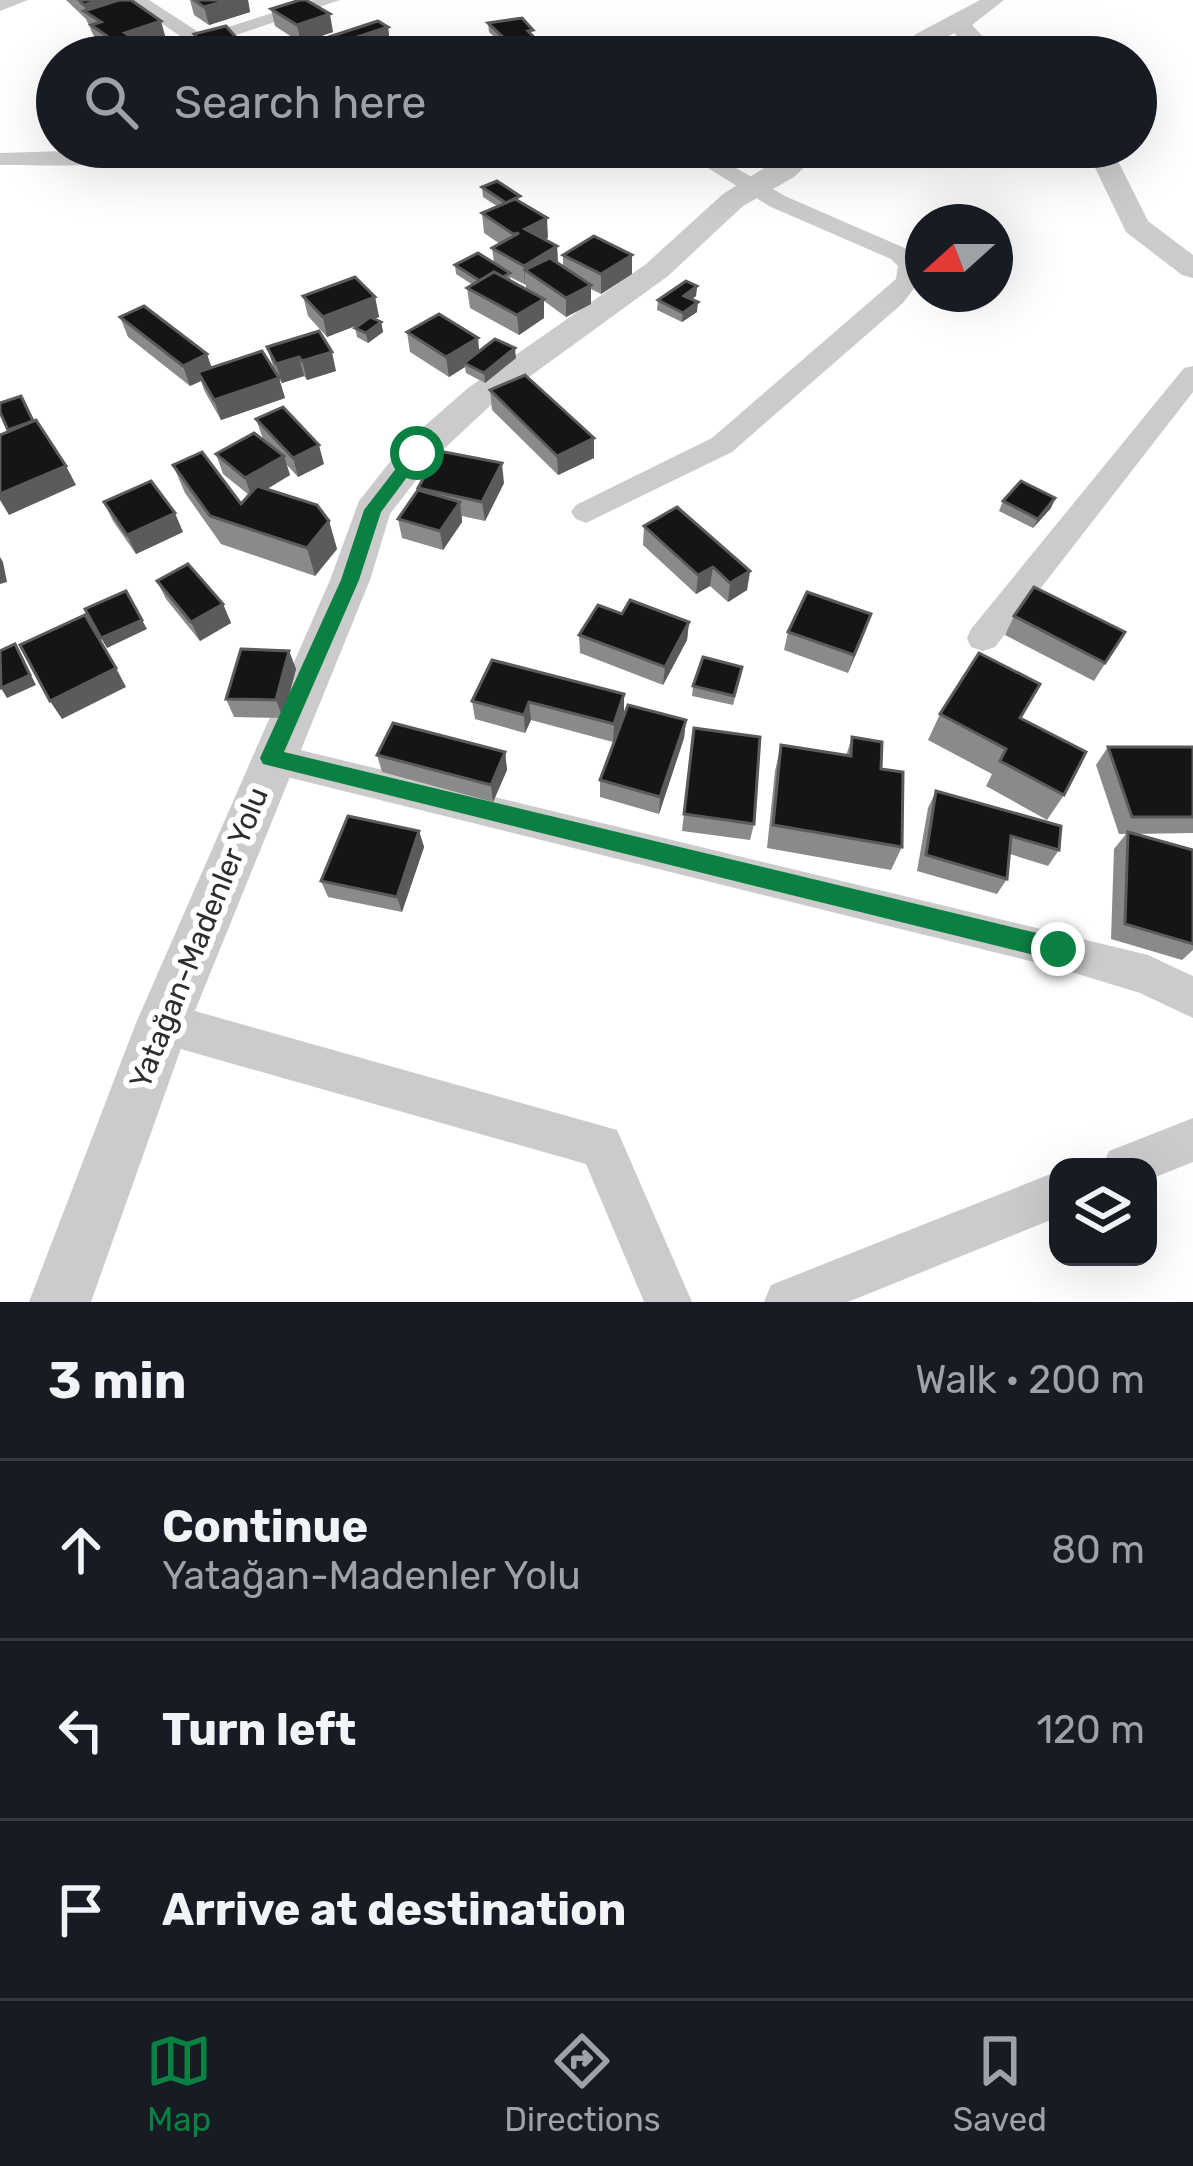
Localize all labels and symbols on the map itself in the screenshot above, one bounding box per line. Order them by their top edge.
north arrow [905,204,1013,312]
route start [390,426,444,480]
street label: Yatağan-Madenler Yolu [122,782,276,1094]
route end [1031,922,1085,976]

